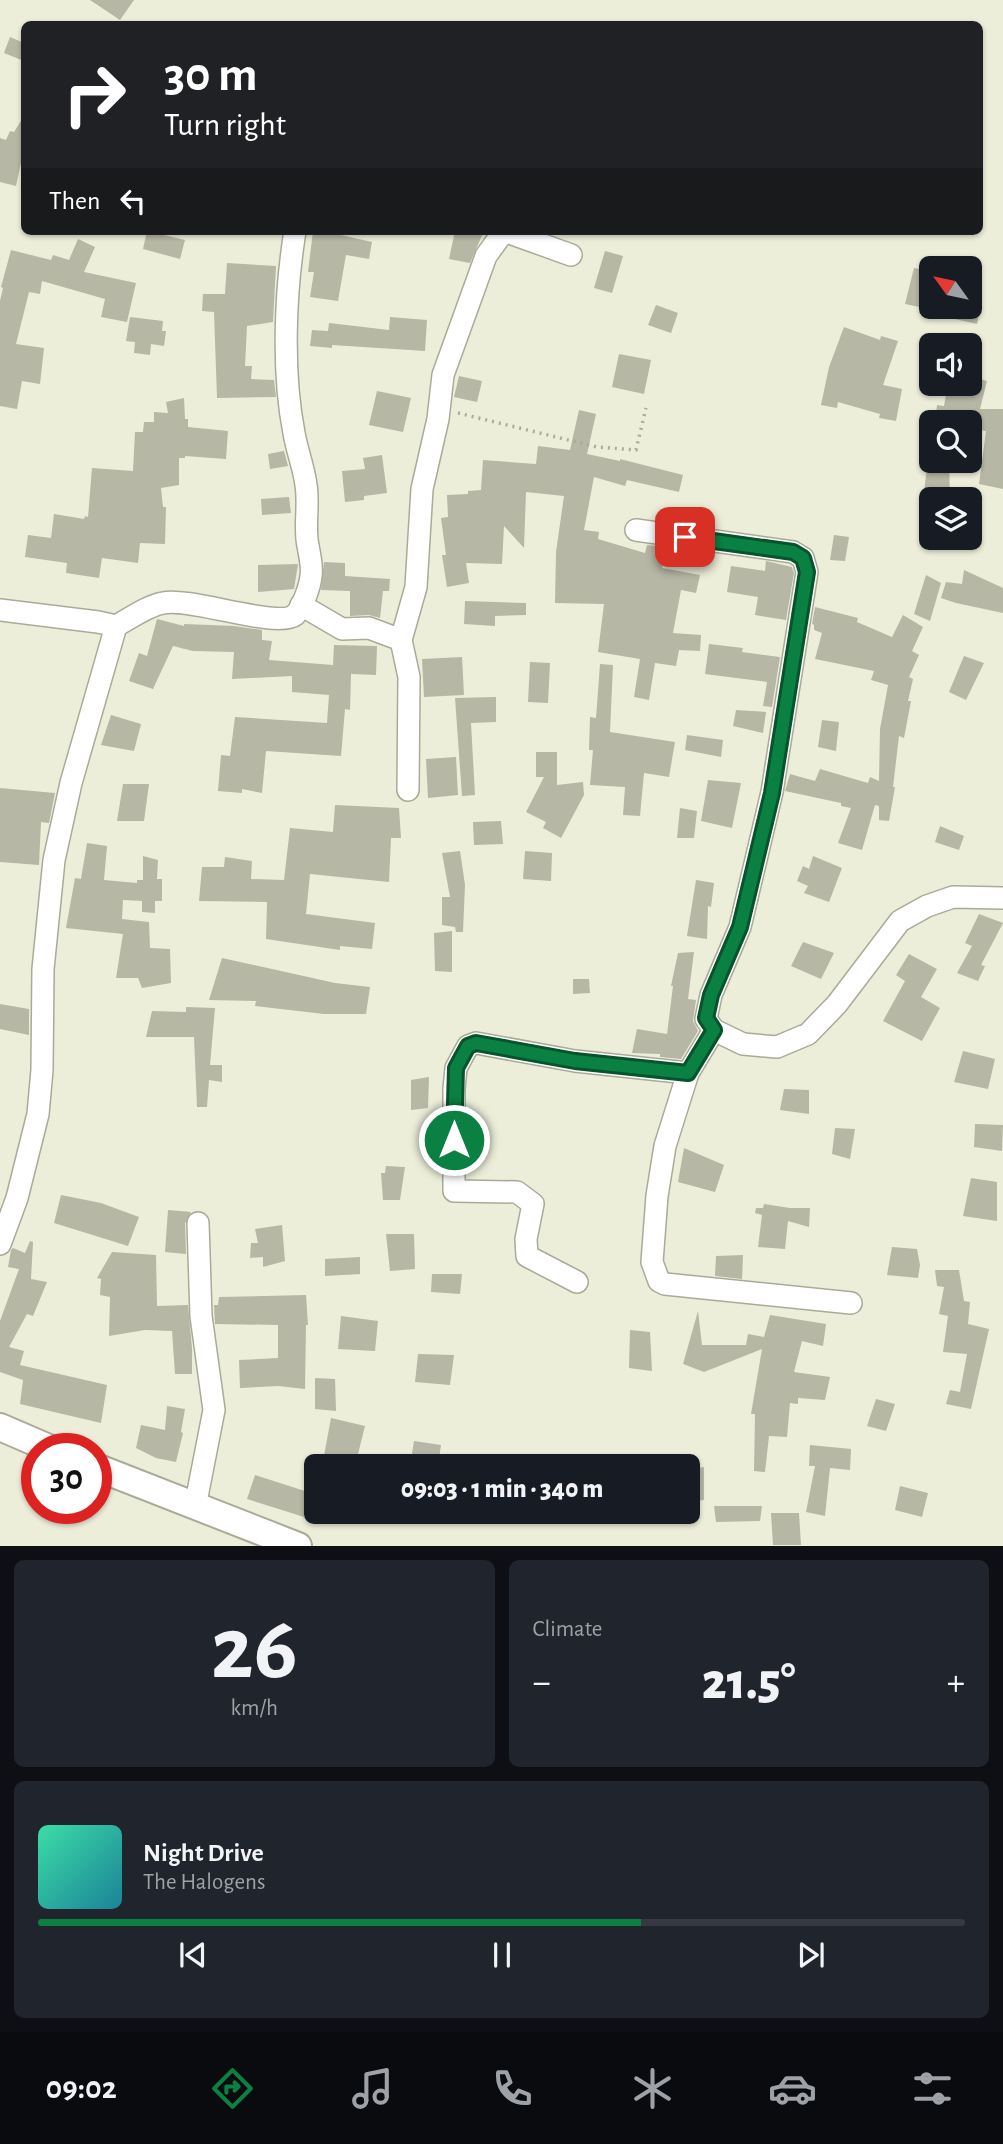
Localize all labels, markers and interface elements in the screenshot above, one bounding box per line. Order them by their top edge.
icon: right [49,49,140,140]
text: 30 m [164,51,258,100]
text: Turn right [164,109,286,141]
icon: left [114,182,152,220]
text: Then [49,188,100,214]
north arrow [919,256,982,318]
map controls [919,256,982,550]
button: sound [919,333,982,396]
button: search [919,410,982,473]
button: layers [919,487,982,550]
pin [655,507,715,567]
icon: arrive [666,518,704,556]
position arrow [417,1103,491,1177]
speed limit sign: 30 [21,1433,112,1524]
text: 09:03 · 1 min · 340 m [401,1476,603,1502]
text: 26 [211,1604,298,1695]
text: Climate [533,1618,602,1641]
text: 21.5° [702,1656,796,1708]
text: − [533,1664,551,1702]
text: + [947,1664,965,1702]
text: km/h [231,1697,278,1720]
text: Night Drive [143,1840,264,1866]
text: The Halogens [143,1871,265,1894]
icon: previous [174,1936,212,1974]
icon: pause [483,1936,521,1974]
icon: next [792,1936,830,1974]
icon: directions [208,2064,257,2113]
icon: music [348,2064,397,2113]
icon: phone [488,2064,537,2113]
icon: climate [628,2064,677,2113]
icon: car [768,2064,817,2113]
icon: filters [908,2064,957,2113]
text: 09:02 [46,2072,117,2104]

